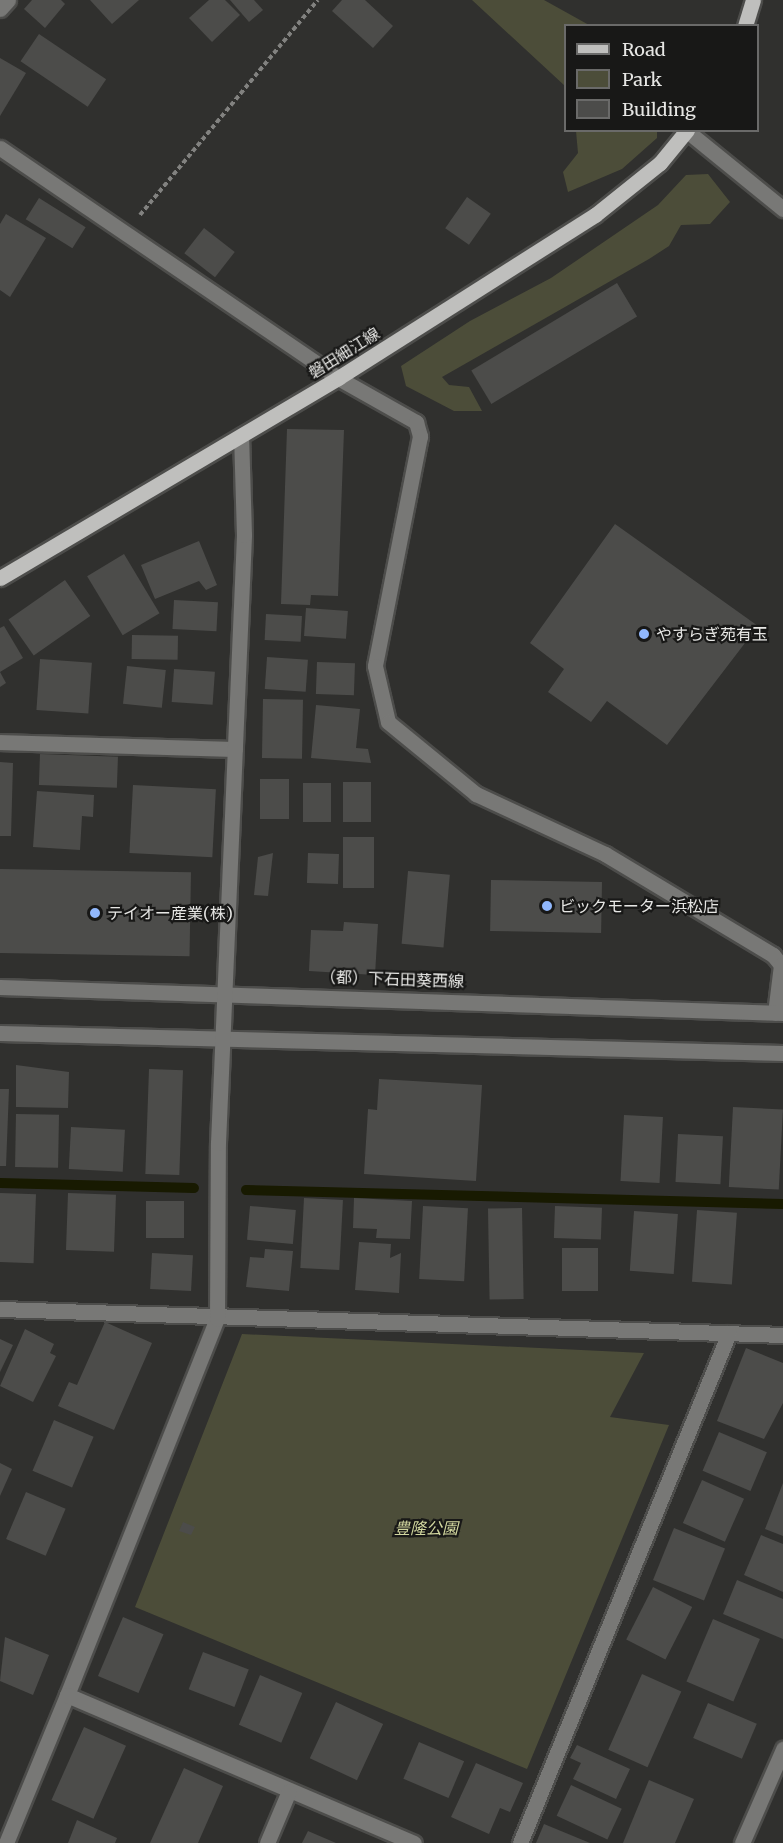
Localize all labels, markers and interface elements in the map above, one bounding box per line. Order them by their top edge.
legend [564,24,759,132]
text: Road [622,38,666,61]
text: Park [622,68,662,91]
text: Building [622,98,696,121]
street label: 磐田細江線 [305,324,383,382]
place label: やすらぎ苑有玉 [656,624,768,644]
marker: やすらぎ苑有玉 [637,627,651,641]
place label: ビックモーター浜松店 [559,896,719,916]
marker: ビックモーター浜松店 [540,899,554,913]
place label: テイオー産業(株) [107,903,233,923]
marker: テイオー産業(株) [88,906,102,920]
street label: （都）下石田葵西線 [320,967,464,991]
park label: 豊隆公園 [394,1518,458,1538]

